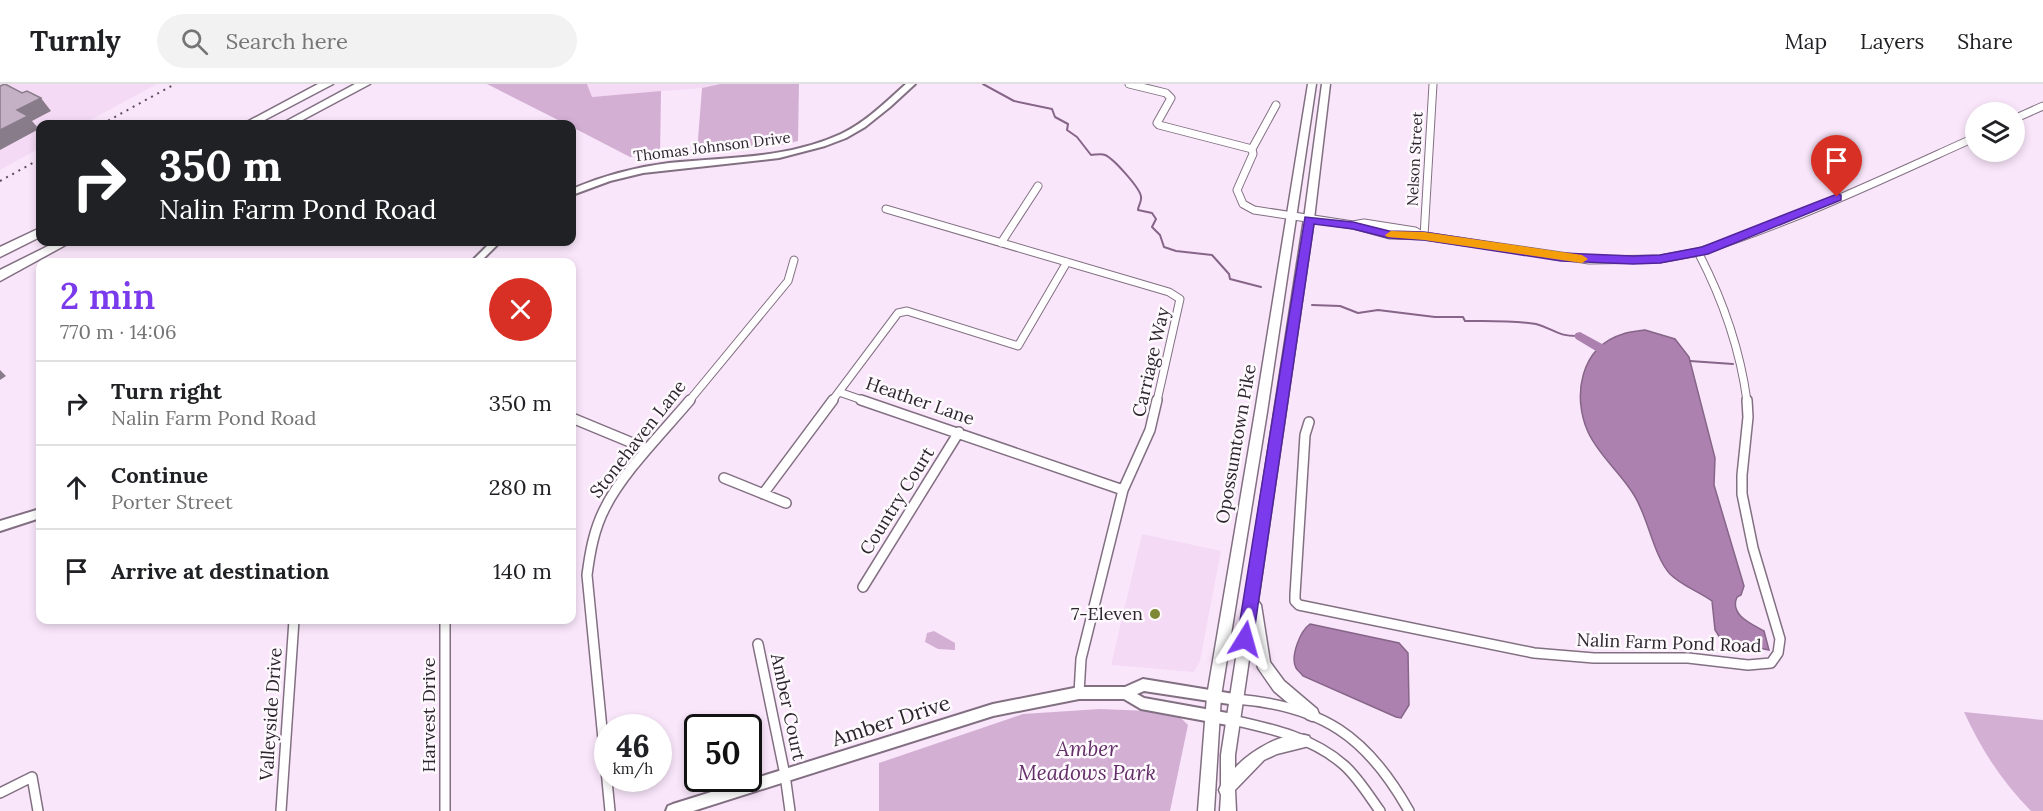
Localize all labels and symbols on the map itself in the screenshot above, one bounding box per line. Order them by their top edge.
street label: Nelson Street [1403,111,1426,207]
street label: Thomas Johnson Drive [632,127,792,166]
pin [1811,135,1862,197]
street label: Carriage Way [1127,304,1174,419]
street label: Opossumtown Pike [1210,362,1261,525]
street label: Heather Lane [863,371,978,430]
street label: Stonehaven Lane [584,375,691,502]
street label: Country Court [854,443,939,559]
place label: 7-Eleven [1071,602,1143,625]
marker: 7-Eleven [1148,607,1162,621]
position arrow [1213,607,1277,671]
street label: Nalin Farm Pond Road [1576,628,1762,657]
street label: Valleyside Drive [254,646,287,782]
street label: Amber Court [766,650,811,763]
street label: Harvest Drive [417,657,440,772]
street label: Amber Drive [827,689,953,753]
speed limit sign: 50 [684,714,762,792]
park label: Amber Meadows Park [1018,735,1156,786]

